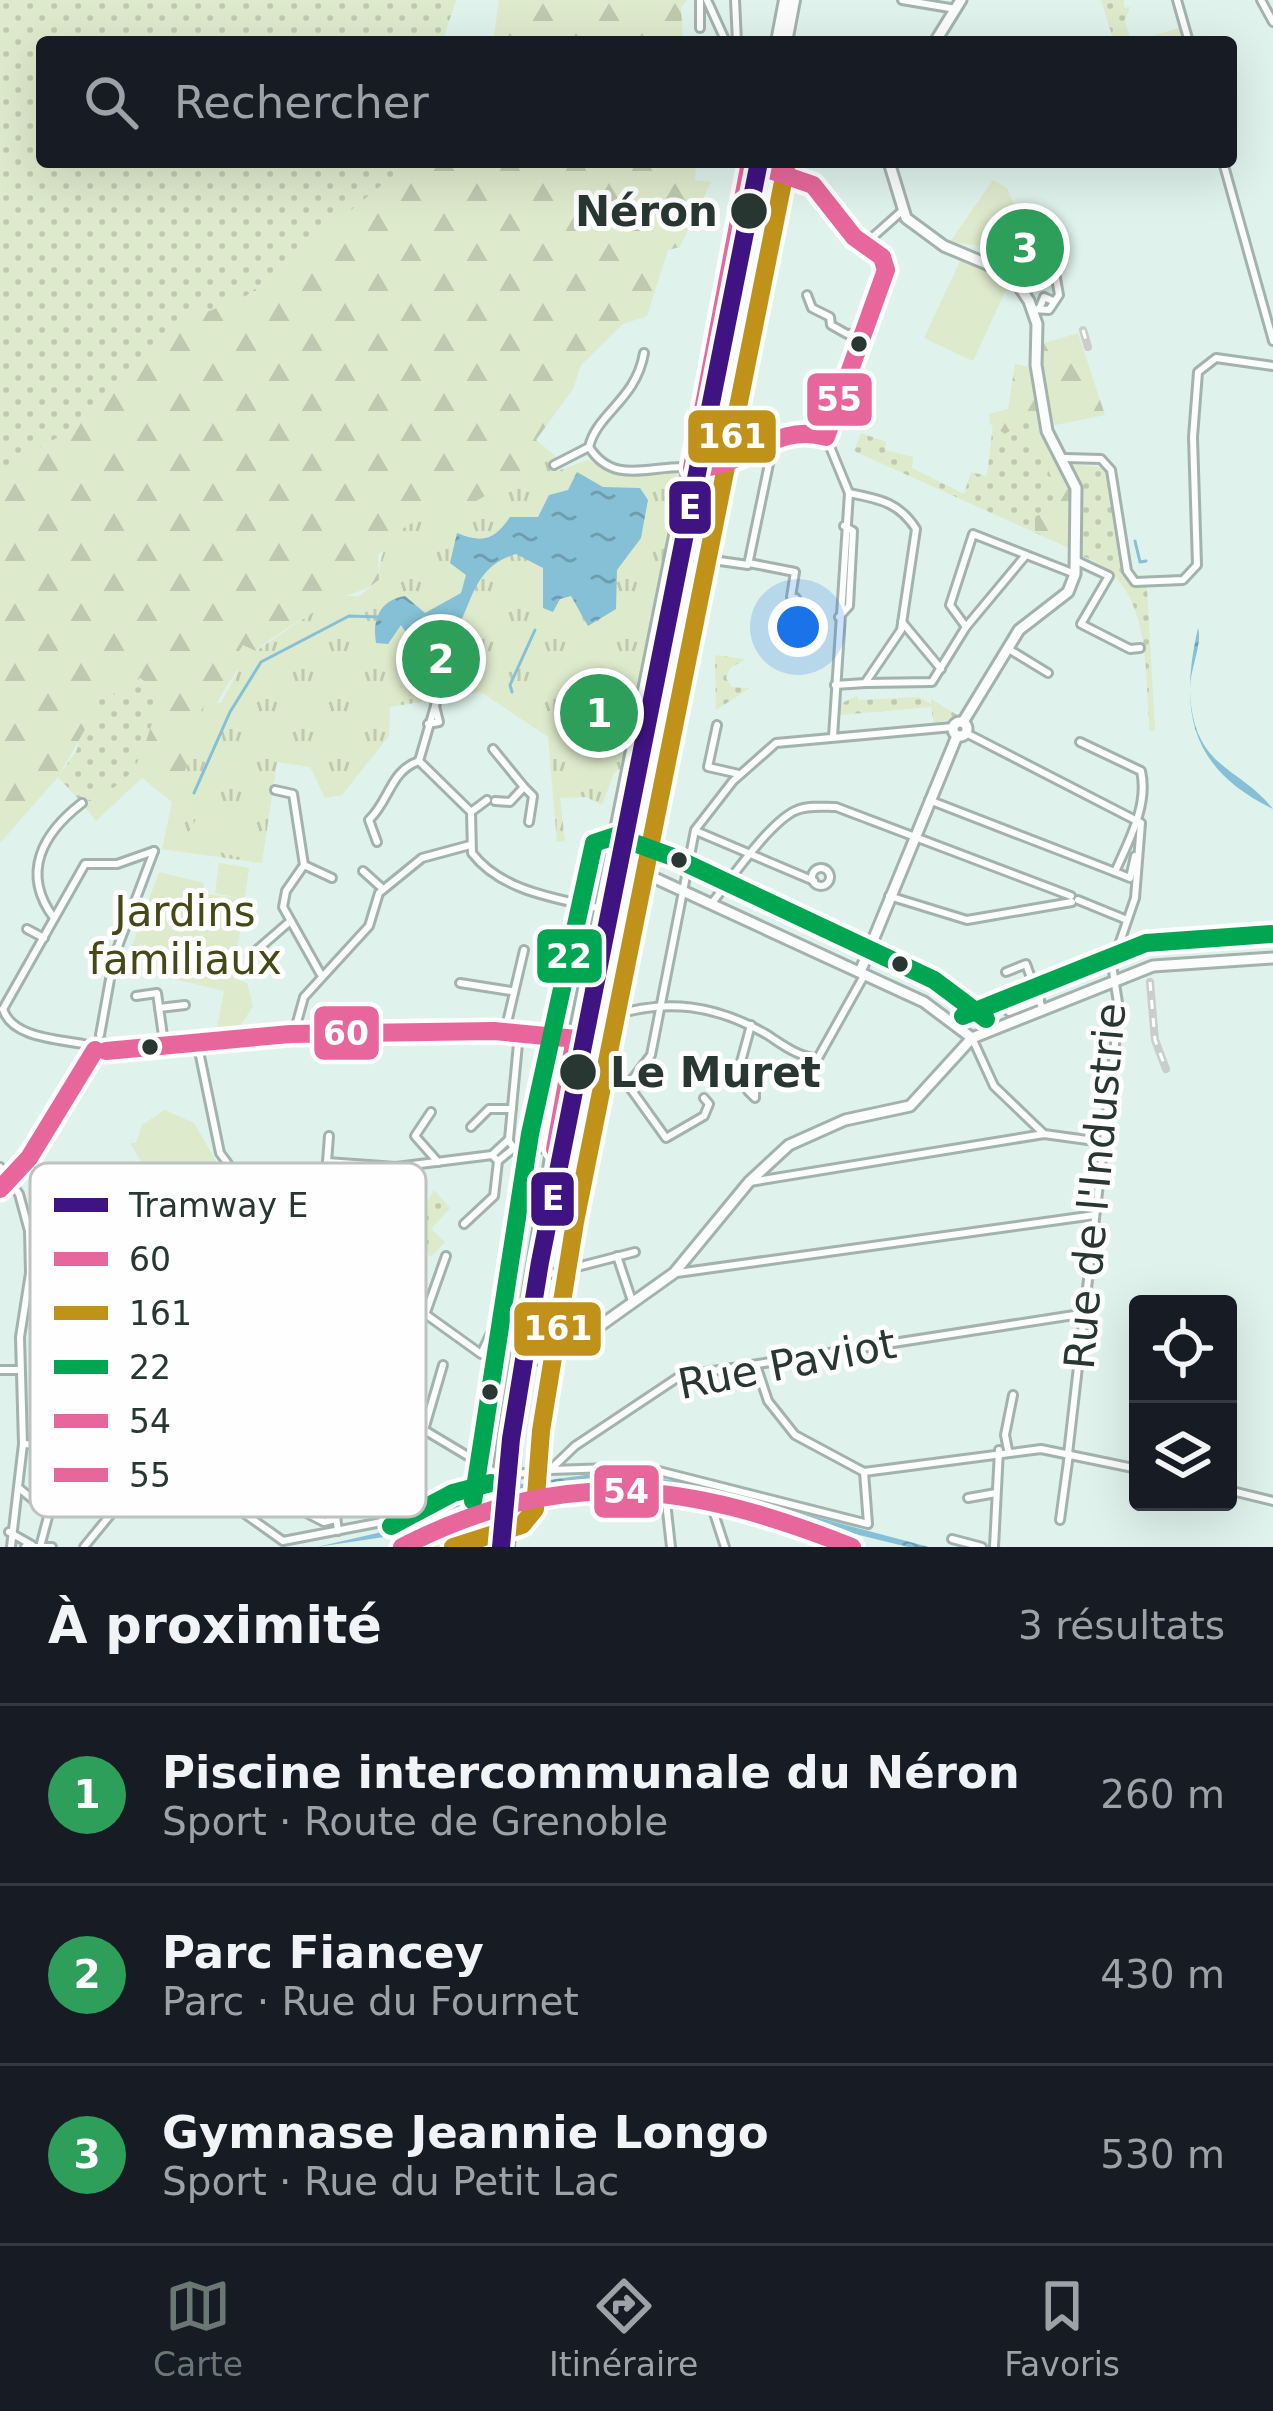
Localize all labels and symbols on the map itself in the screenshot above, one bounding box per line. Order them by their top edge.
place label: Néron [575,187,718,236]
marker: Néron [728,190,770,232]
pin: 3 [986,203,1064,293]
unlabelled marker [848,333,870,355]
line badge: 55 [805,371,874,428]
text: 55 [816,380,862,419]
line badge: 161 [686,408,778,465]
text: 161 [698,417,766,456]
line badge: E [667,479,713,536]
text: E [679,488,701,527]
your location [768,597,828,657]
pin: 2 [402,614,480,704]
pin: 1 [560,668,638,758]
unlabelled marker [668,849,690,871]
park label: Jardins familiaux [88,887,282,984]
line badge: 22 [535,927,604,985]
text: 22 [546,937,592,976]
unlabelled marker [889,953,911,975]
street label: Rue de l'Industrie [1055,1001,1135,1371]
line badge: 60 [312,1004,381,1062]
text: 60 [323,1014,369,1053]
unlabelled marker [139,1036,161,1058]
place label: Le Muret [610,1048,821,1097]
marker: Le Muret [557,1051,599,1093]
legend [30,1163,426,1517]
line badge: E [529,1170,576,1228]
text: E [542,1179,564,1218]
text: Tramway E [128,1186,308,1225]
text: 60 [129,1240,171,1279]
text: 161 [129,1294,192,1333]
line badge: 161 [512,1300,603,1358]
text: 161 [524,1309,592,1348]
street label: Rue Paviot [674,1319,900,1409]
text: 22 [129,1348,171,1387]
unlabelled marker [479,1381,501,1403]
text: 54 [129,1402,171,1441]
text: 55 [129,1456,171,1495]
line badge: 54 [592,1463,661,1520]
text: 54 [603,1472,649,1511]

